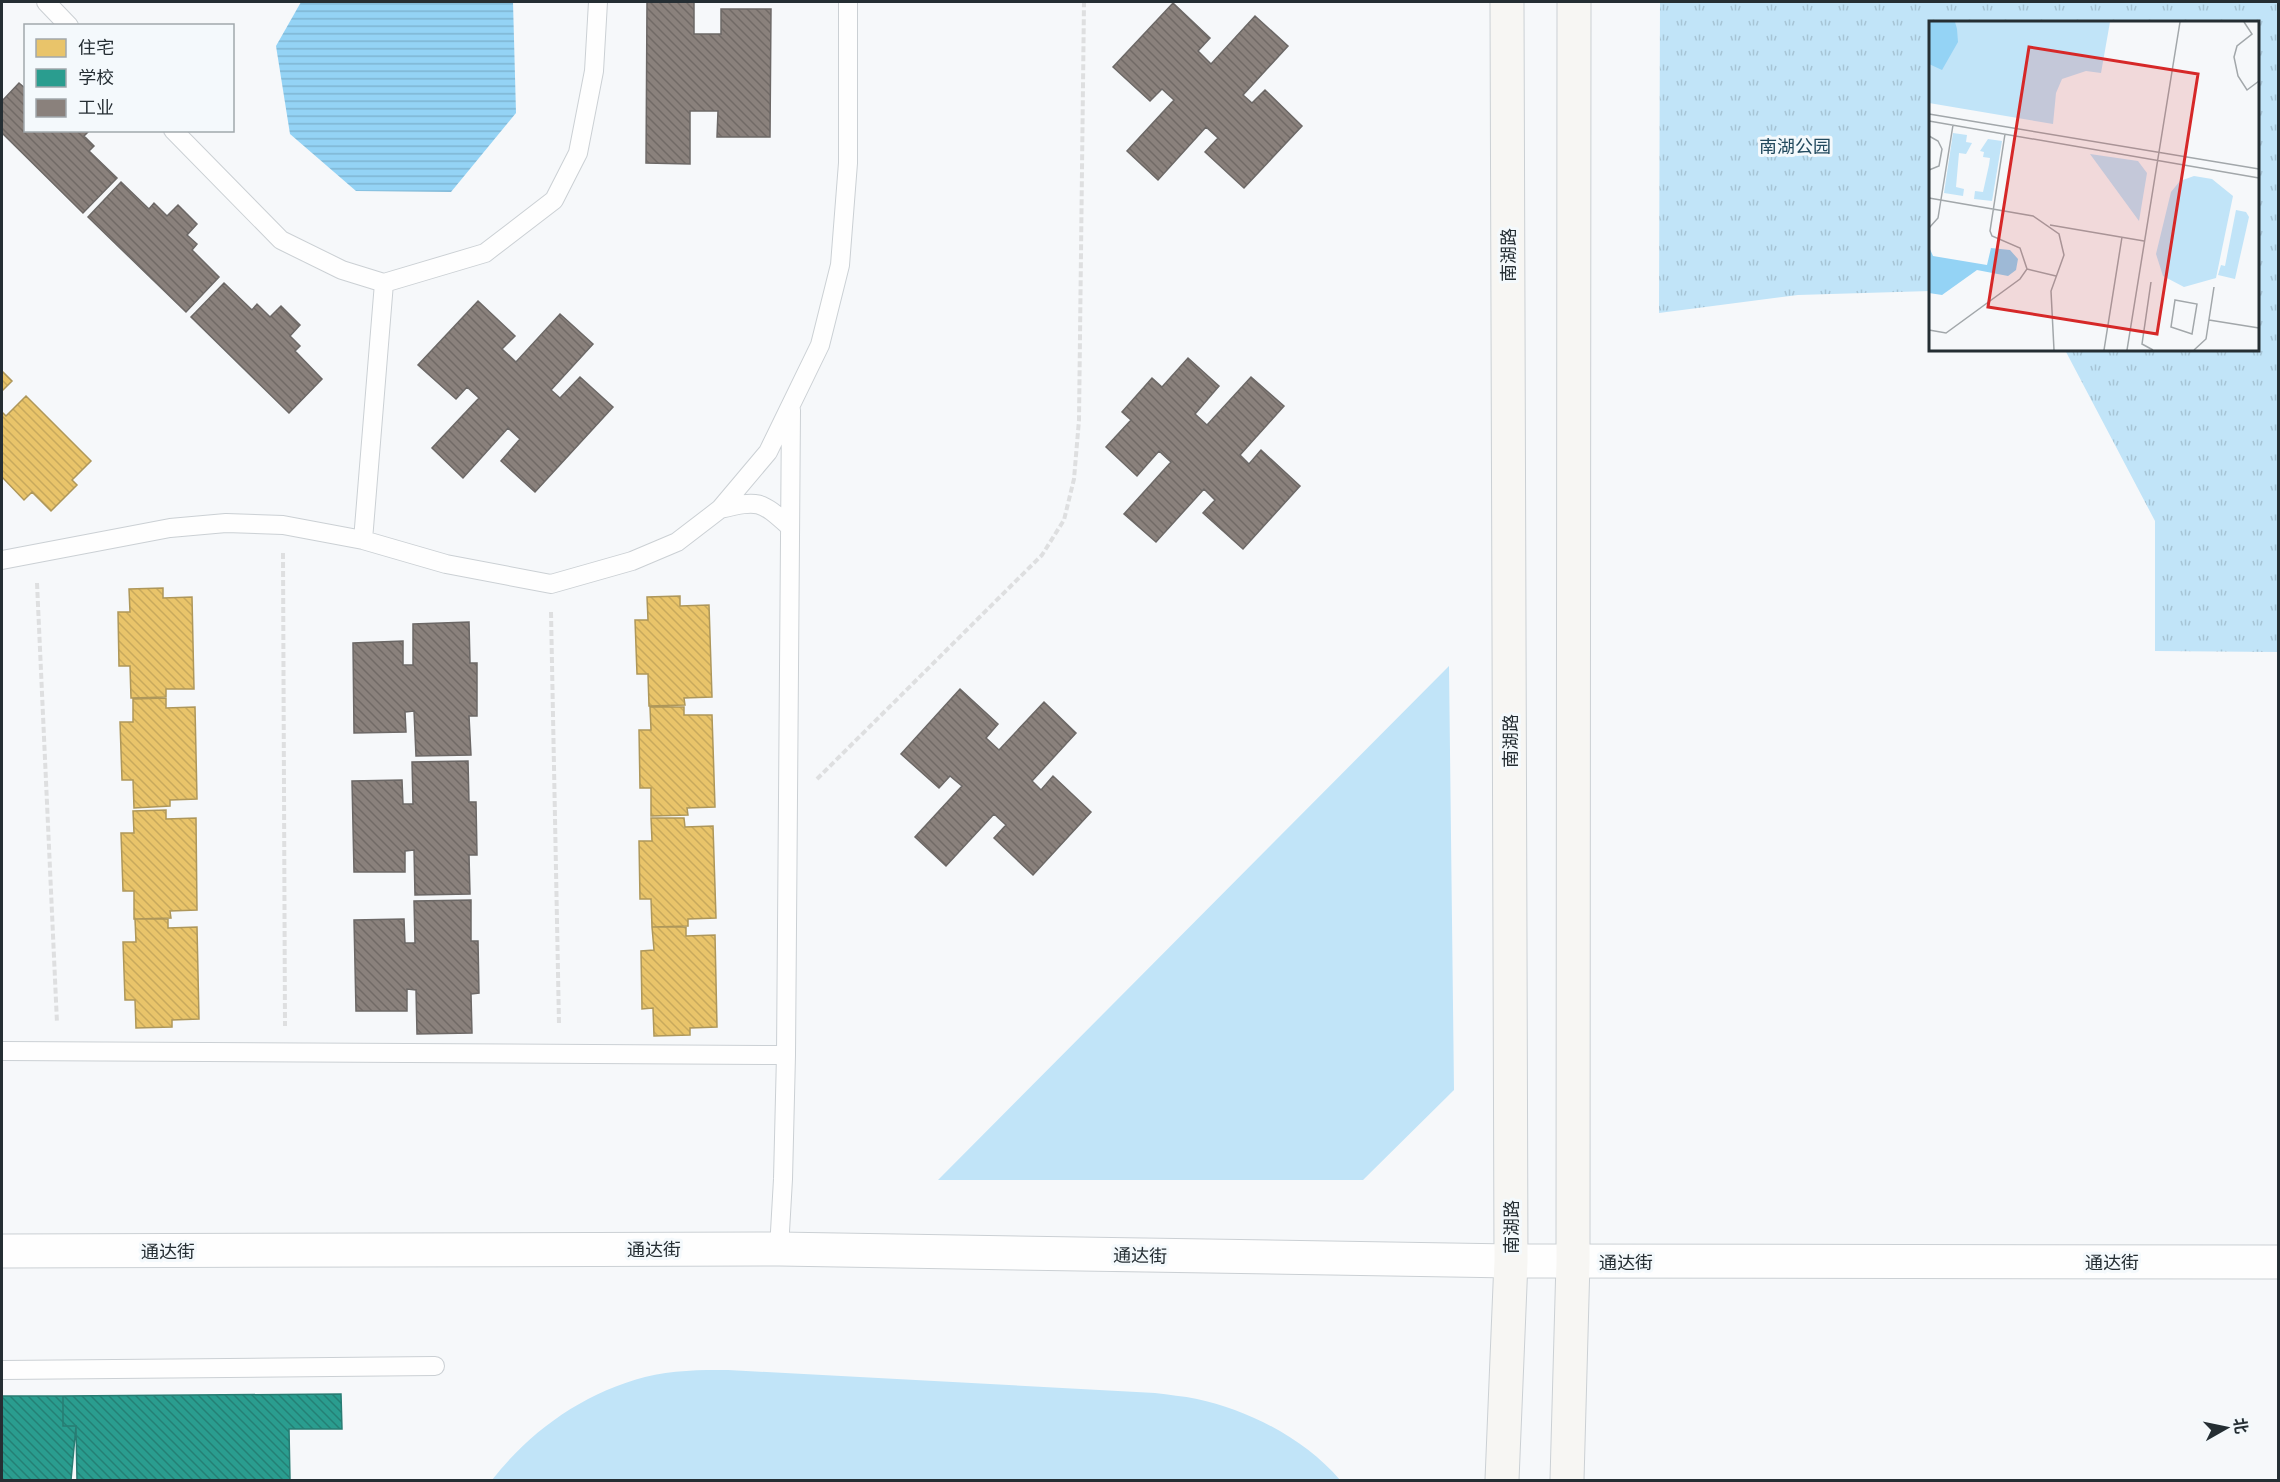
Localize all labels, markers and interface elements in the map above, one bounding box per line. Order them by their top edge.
inset map [1929,21,2259,351]
legend [24,24,234,132]
text: 住宅 [78,35,114,59]
text: 学校 [78,65,114,89]
text: 工业 [78,95,114,119]
park label: 南湖公园 [1759,134,1831,158]
street label: 南湖路 [1496,228,1520,282]
street label: 南湖路 [1498,714,1522,768]
street label: 南湖路 [1499,1200,1523,1254]
street label: 通达街 [627,1237,681,1261]
street label: 通达街 [141,1239,195,1263]
street label: 通达街 [1113,1243,1167,1267]
street label: 通达街 [1599,1250,1653,1274]
street label: 通达街 [2085,1250,2139,1274]
north arrow [2196,1398,2256,1458]
text: 北 [2229,1416,2253,1435]

